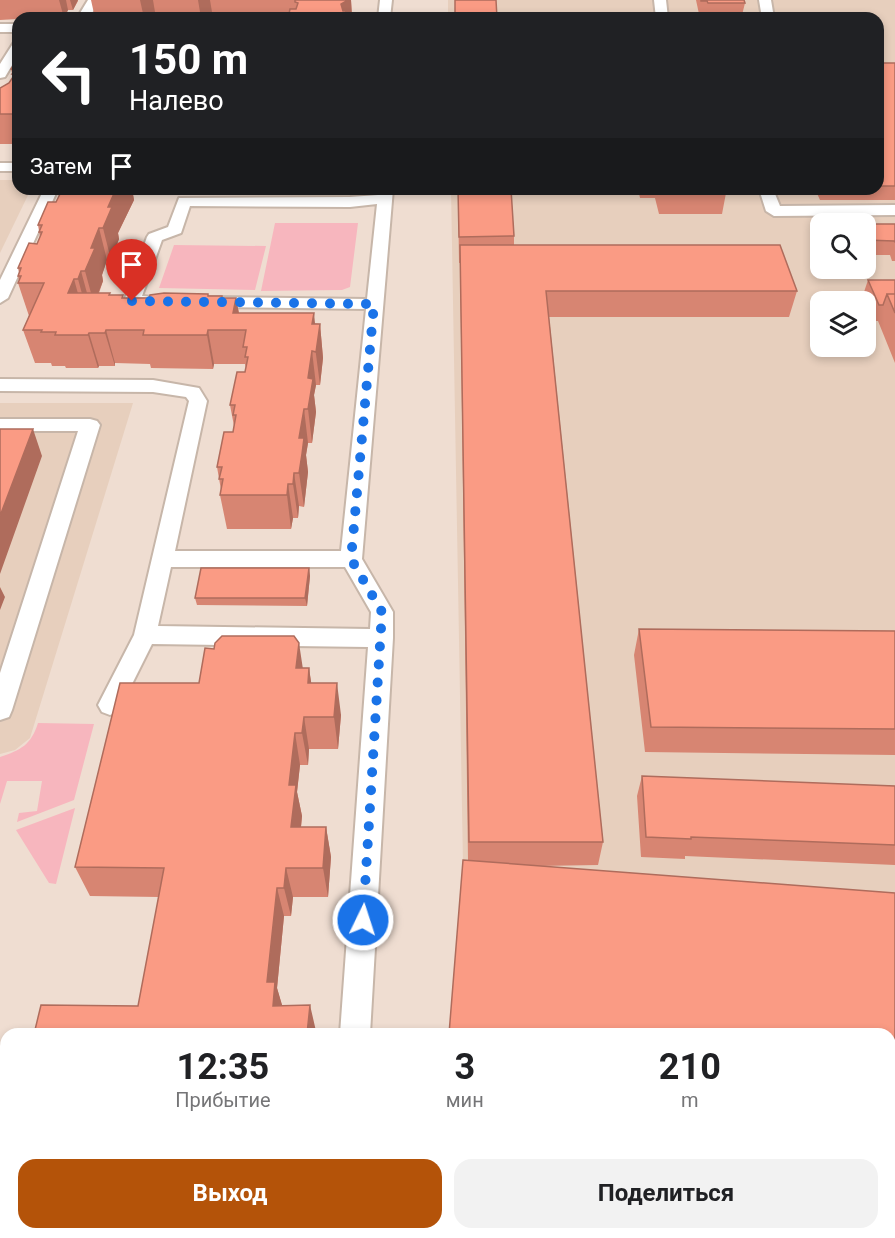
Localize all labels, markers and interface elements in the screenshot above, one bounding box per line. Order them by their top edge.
text: 150 m [129,35,248,84]
icon: left [30,36,108,114]
text: Налево [129,85,224,117]
icon: arrive [105,150,138,183]
text: Затем [30,154,93,179]
map controls [810,213,876,357]
button: search [810,213,876,279]
pin [106,239,157,301]
icon: arrive [115,248,148,281]
button: layers [810,291,876,357]
position arrow [331,888,395,952]
text: 12:35 [176,1046,269,1088]
text: 3 [454,1046,475,1088]
text: 210 [659,1046,721,1088]
text: Прибытие [175,1088,271,1112]
text: мин [446,1088,484,1112]
text: m [681,1088,699,1112]
button: Выход [18,1159,442,1228]
button: Поделиться [454,1159,878,1228]

